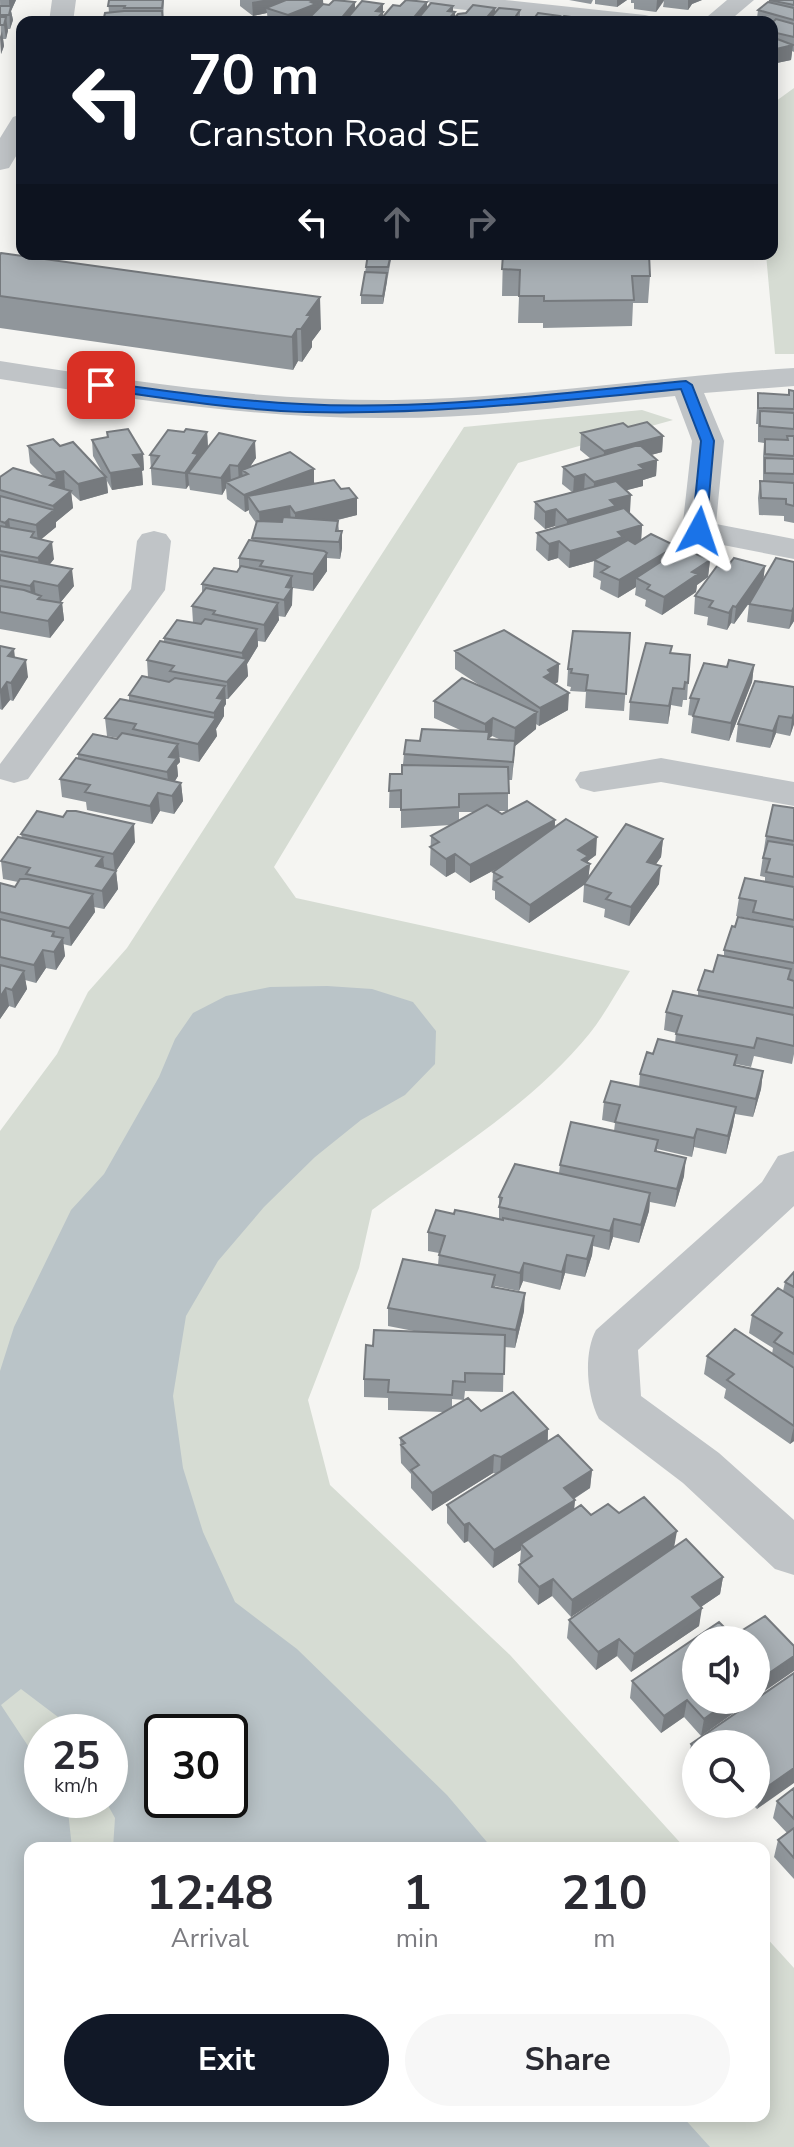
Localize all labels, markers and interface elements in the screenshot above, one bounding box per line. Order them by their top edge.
text: 70 m [188,37,319,114]
icon: left [56,48,160,152]
text: Cranston Road SE [188,110,480,159]
icon: left [291,200,335,244]
icon: ahead [375,200,419,244]
icon: right [459,200,503,244]
pin [67,351,135,419]
icon: arrive [79,363,123,407]
position arrow [657,489,741,573]
map controls [682,1626,770,1818]
button: sound [682,1626,770,1714]
speed limit sign: 30 [144,1714,248,1818]
text: 25 [52,1729,100,1783]
button: search [682,1730,770,1818]
text: km/h [54,1772,98,1799]
text: 12:48 [146,1860,273,1926]
text: 1 [403,1860,432,1926]
text: 210 [561,1860,648,1926]
text: Arrival [171,1921,249,1956]
text: min [396,1921,439,1956]
text: m [593,1921,616,1956]
button: Exit [64,2014,389,2106]
button: Share [405,2014,730,2106]

